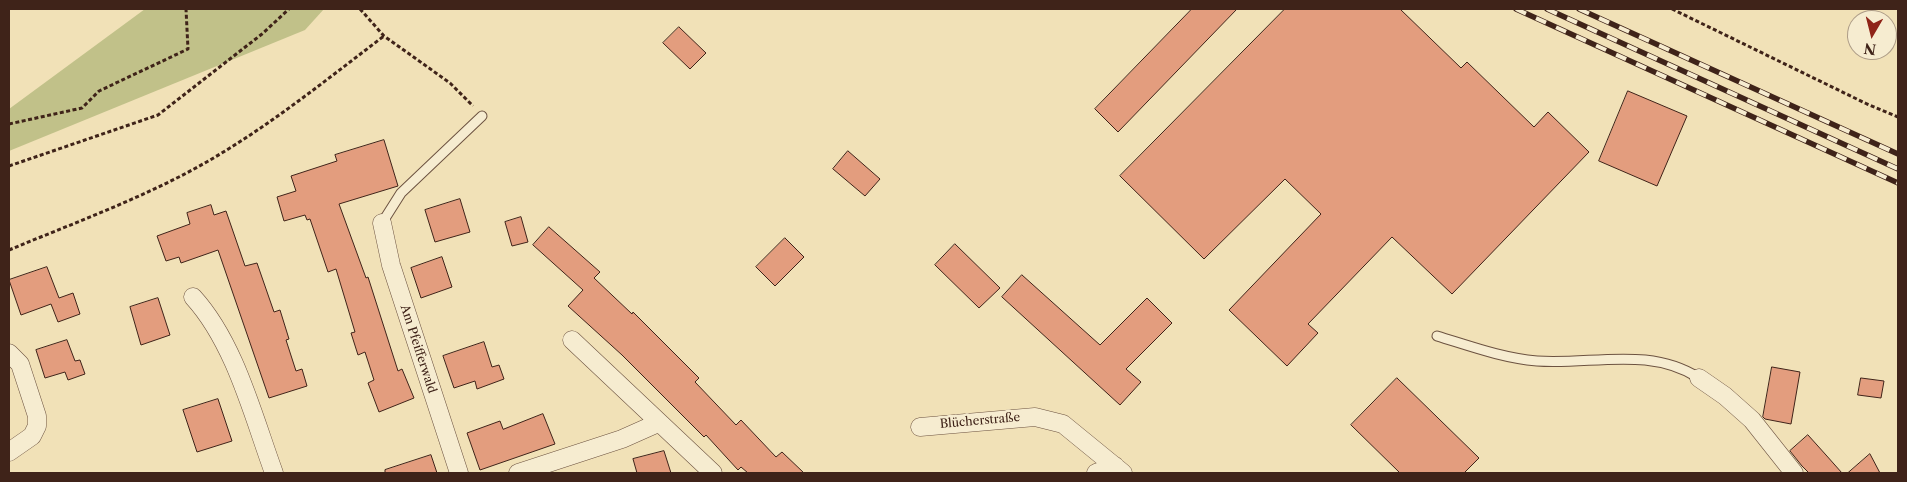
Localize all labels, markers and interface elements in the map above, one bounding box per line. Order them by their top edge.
north arrow [1847,10,1897,60]
text: N [1863,39,1877,59]
street label: Am Pfeifferwald [397,303,439,395]
street label: Blücherstraße [939,410,1021,432]

